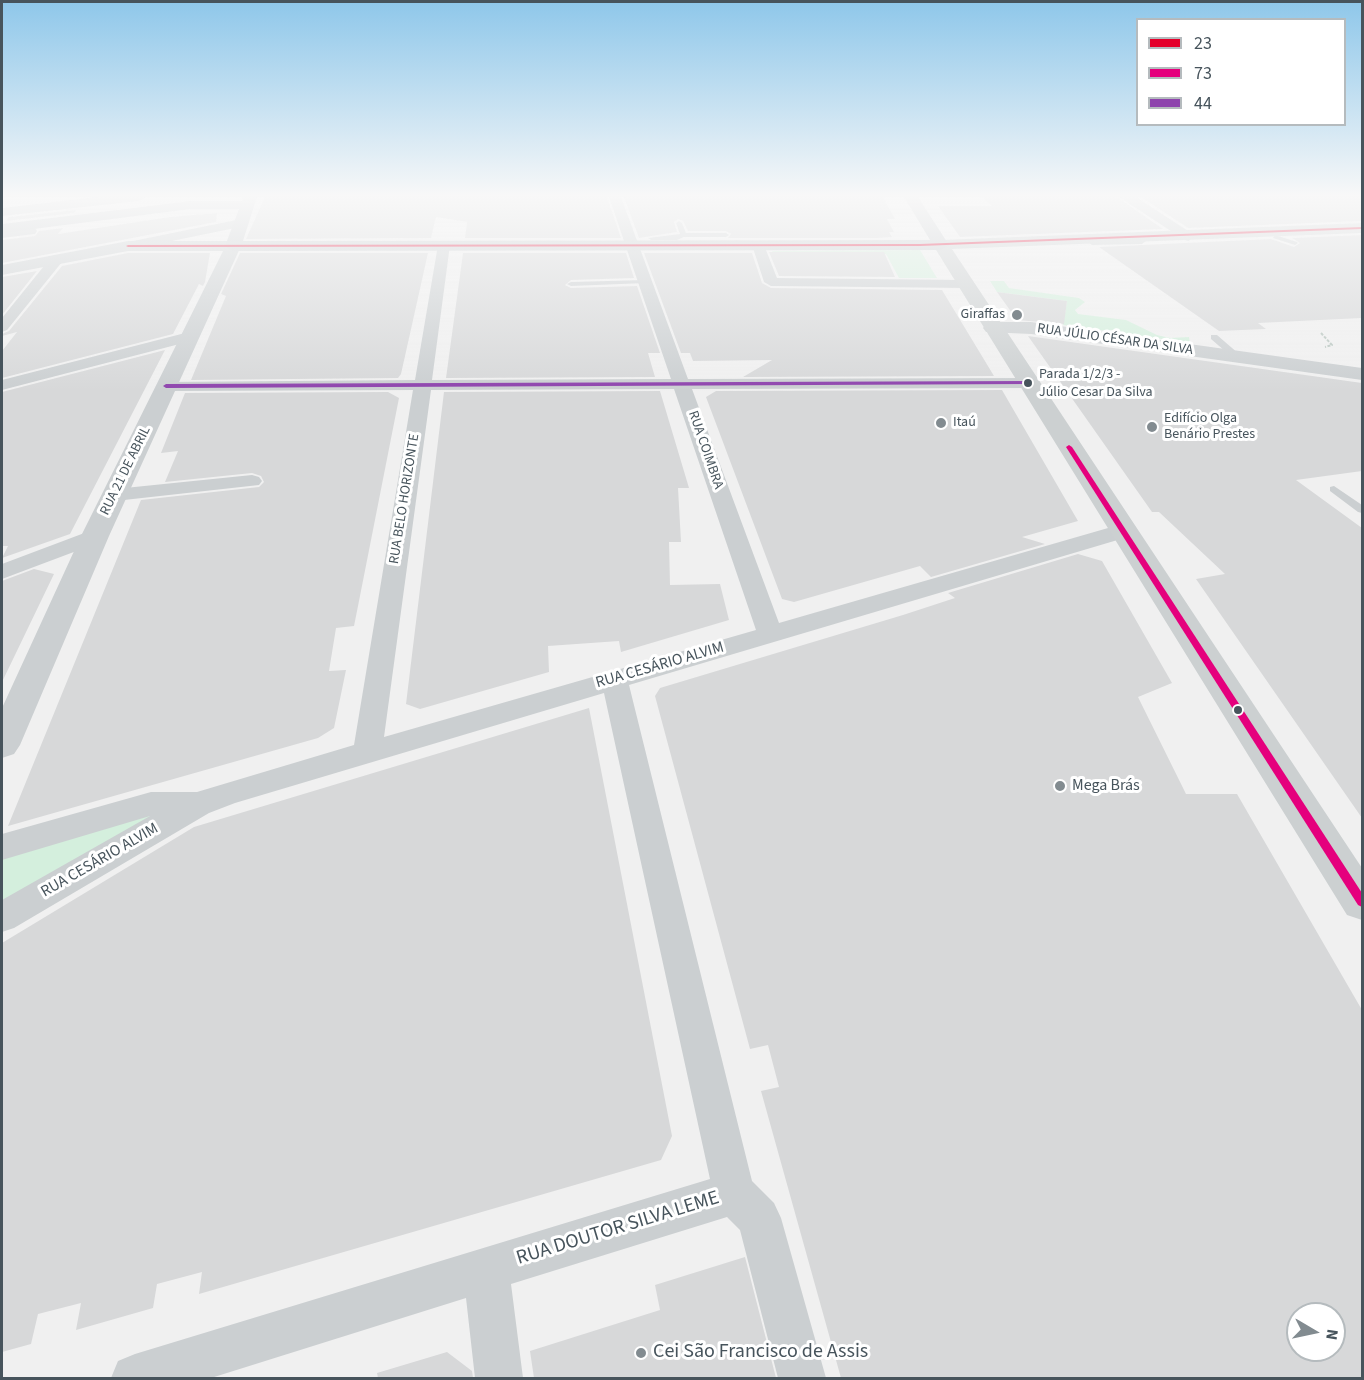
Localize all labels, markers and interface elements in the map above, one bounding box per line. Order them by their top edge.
legend [1136,18,1346,126]
text: 23 [1194,31,1212,56]
text: 73 [1194,61,1212,86]
text: 44 [1194,91,1212,116]
place label: Giraffas [961,307,1005,323]
marker: Giraffas [1010,308,1024,322]
street label: RUA JÚLIO CÉSAR DA SILVA [1036,321,1194,359]
place label: Parada 1/2/3 - Júlio Cesar Da Silva [1039,367,1153,400]
marker: Parada 1/2/3 - Júlio Cesar Da Silva [1022,377,1034,389]
street label: RUA COIMBRA [684,409,726,491]
place label: Edifício Olga Benário Prestes [1164,411,1255,443]
place label: Itaú [953,415,976,431]
marker: Itaú [934,416,948,430]
marker: Edifício Olga Benário Prestes [1145,420,1159,434]
street label: RUA 21 DE ABRIL [97,424,155,518]
street label: RUA BELO HORIZONTE [386,433,424,565]
street label: RUA CESÁRIO ALVIM [594,639,726,693]
unlabelled marker [1232,704,1244,716]
place label: Mega Brás [1072,776,1140,796]
marker: Mega Brás [1053,779,1067,793]
street label: RUA CESÁRIO ALVIM [38,820,162,902]
street label: RUA DOUTOR SILVA LEME [514,1187,722,1271]
north arrow [1286,1302,1346,1362]
text: N [1320,1328,1344,1341]
place label: Cei São Francisco de Assis [653,1341,868,1365]
marker: Cei São Francisco de Assis [634,1346,648,1360]

